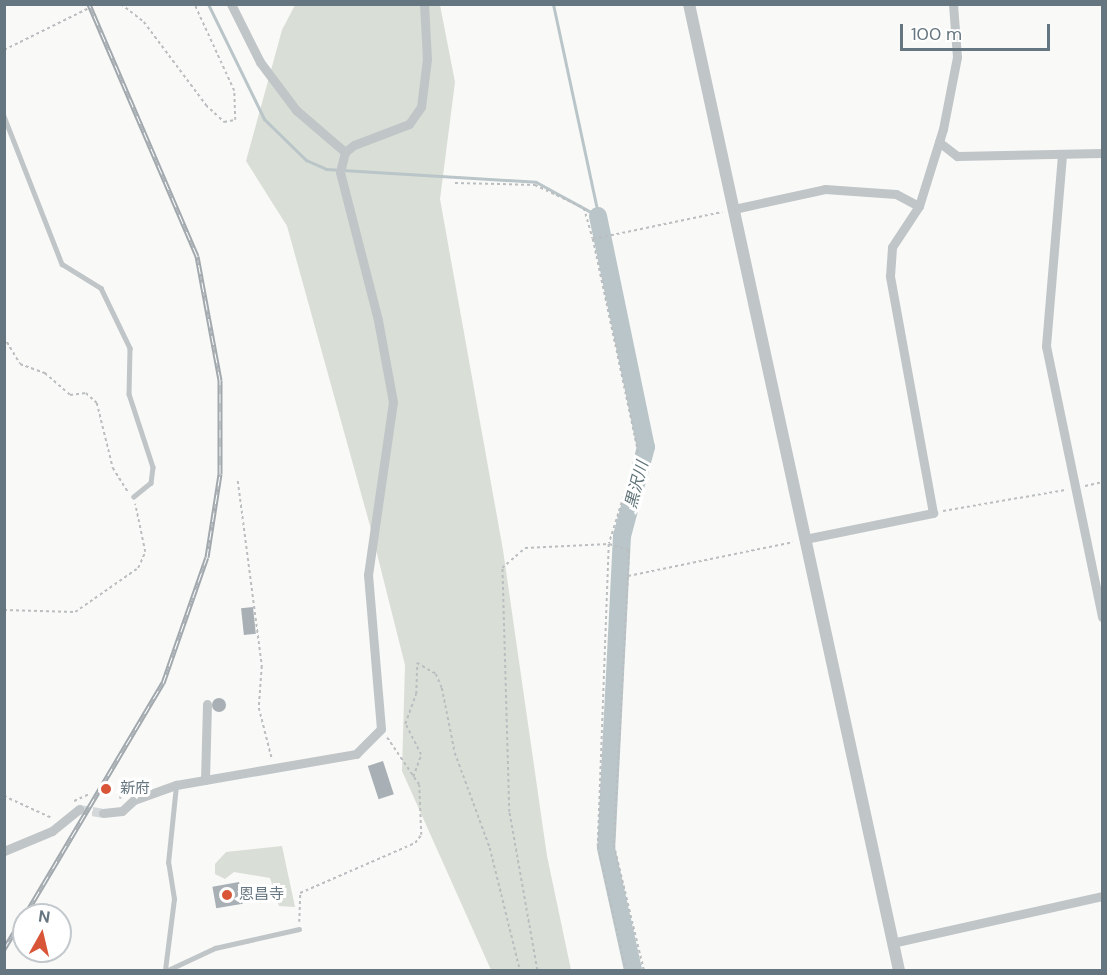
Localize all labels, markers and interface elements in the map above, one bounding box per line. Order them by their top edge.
scale bar [903,12,1053,50]
text: 100 m [911,22,962,46]
water label: 黒沢川 [622,459,652,511]
marker: 新府 [97,780,115,798]
place label: 新府 [120,780,150,798]
place label: 恩昌寺 [239,886,284,904]
marker: 恩昌寺 [220,888,234,902]
north arrow [12,903,72,963]
text: N [37,905,52,928]

